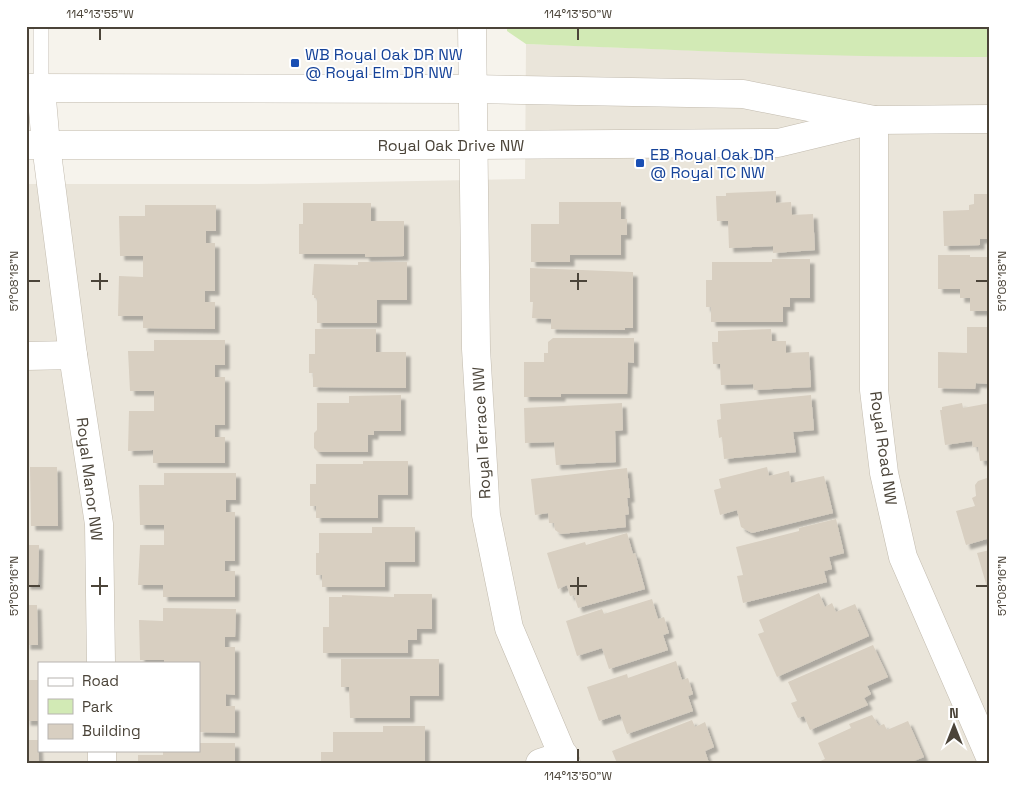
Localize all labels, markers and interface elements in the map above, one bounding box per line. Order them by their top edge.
text: 114°13'55"W [66,6,134,22]
text: 114°13'50"W [544,6,612,22]
place label: WB Royal Oak DR NW @ Royal Elm DR NW [305,44,463,83]
marker: WB Royal Oak DR NW @ Royal Elm DR NW [289,57,301,69]
street label: Royal Oak Drive NW [378,135,524,156]
place label: EB Royal Oak DR @ Royal TC NW [650,144,774,183]
marker: EB Royal Oak DR @ Royal TC NW [634,157,646,169]
text: 51°08'18"N [6,251,22,311]
text: 51°08'18"N [994,251,1010,311]
street label: Royal Terrace NW [468,366,495,500]
street label: Royal Road NW [865,390,902,506]
street label: Royal Manor NW [71,416,108,542]
text: 51°08'16"N [6,556,22,616]
text: 51°08'16"N [994,556,1010,616]
legend [38,662,200,752]
text: Road [82,671,119,690]
text: Park [82,697,113,716]
north arrow [928,702,978,752]
text: N [949,704,959,722]
text: Building [82,721,141,740]
text: 114°13'50"W [544,768,612,784]

